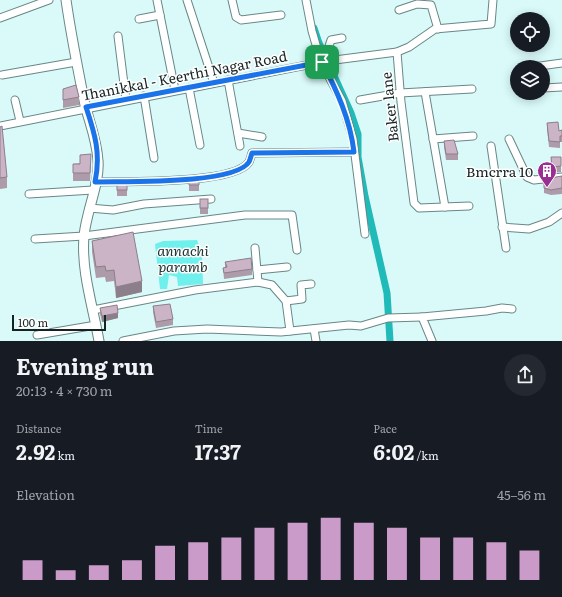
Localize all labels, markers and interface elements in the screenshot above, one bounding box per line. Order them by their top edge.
map controls [510,12,550,100]
button: locate [510,12,550,52]
street label: Thanikkal - Keerthi Nagar Road [79,45,289,105]
pin [305,45,339,79]
icon: arrive [311,51,333,73]
button: layers [510,60,550,100]
street label: Baker lane [375,71,403,143]
building icon: Bmcrra 10 [536,160,558,188]
place label: Bmcrra 10 [466,161,533,181]
park label: annachi paramb [157,240,210,276]
scale bar [12,313,106,332]
text: 100 m [18,314,48,330]
text: Evening run [16,349,154,382]
button: share [504,354,546,396]
text: 20:13 · 4 × 730 m [16,381,112,400]
text: Distance [16,420,61,436]
text: Time [195,420,223,436]
text: Pace [373,420,397,436]
text: 2.92 [16,436,55,466]
text: 17:37 [195,436,241,466]
text: 6:02 [373,436,414,466]
text: km [55,447,75,463]
text: /km [414,447,439,463]
text: Elevation [16,485,75,504]
text: 45–56 m [497,485,546,504]

